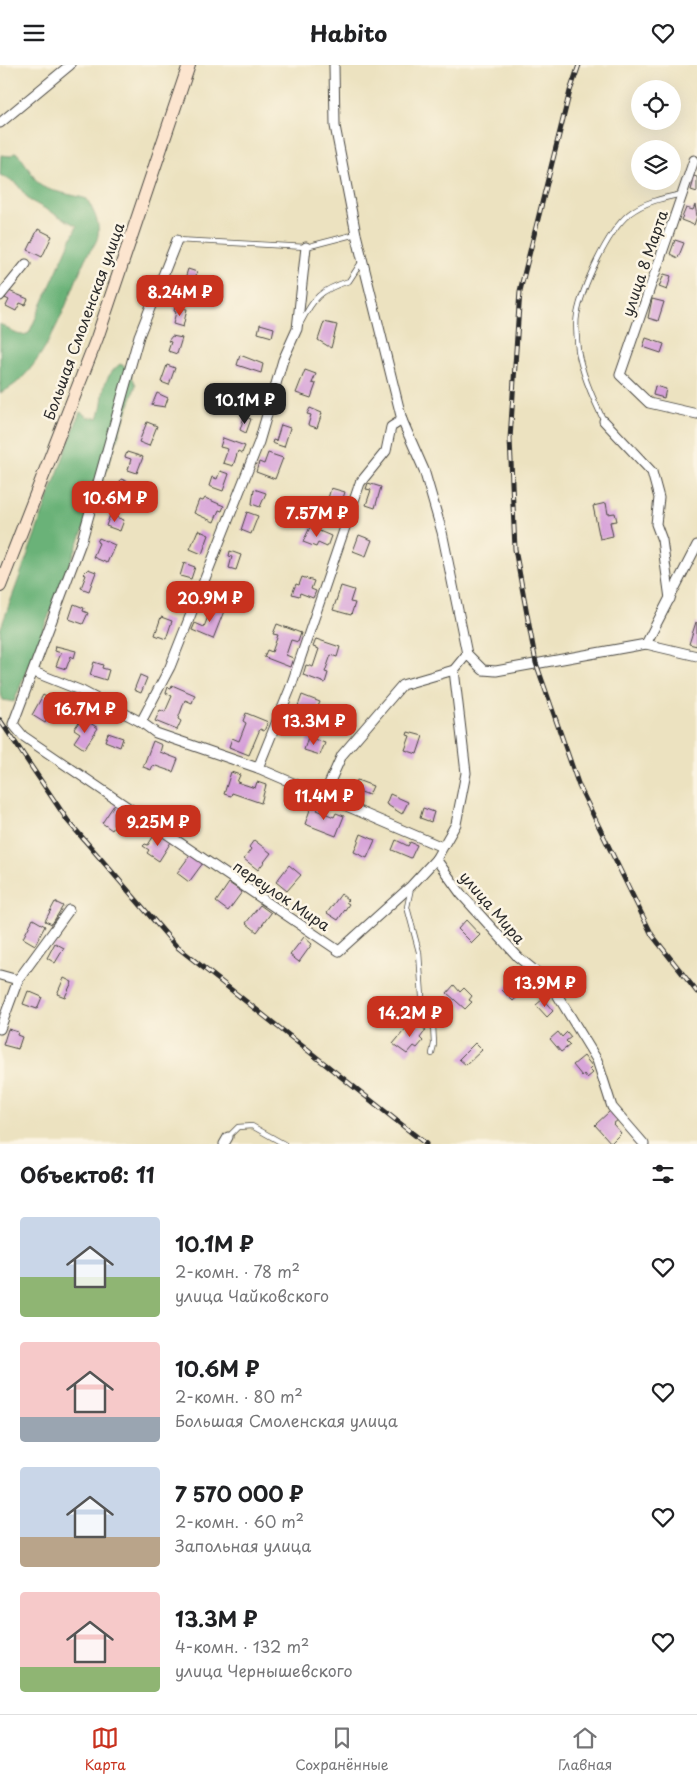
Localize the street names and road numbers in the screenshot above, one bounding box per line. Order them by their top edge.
street label: улица 8 Марта [615,206,673,319]
street label: Большая Смоленская улица [36,218,130,423]
street label: переулок Мира [229,854,336,936]
street label: улица Мира [455,865,532,949]

